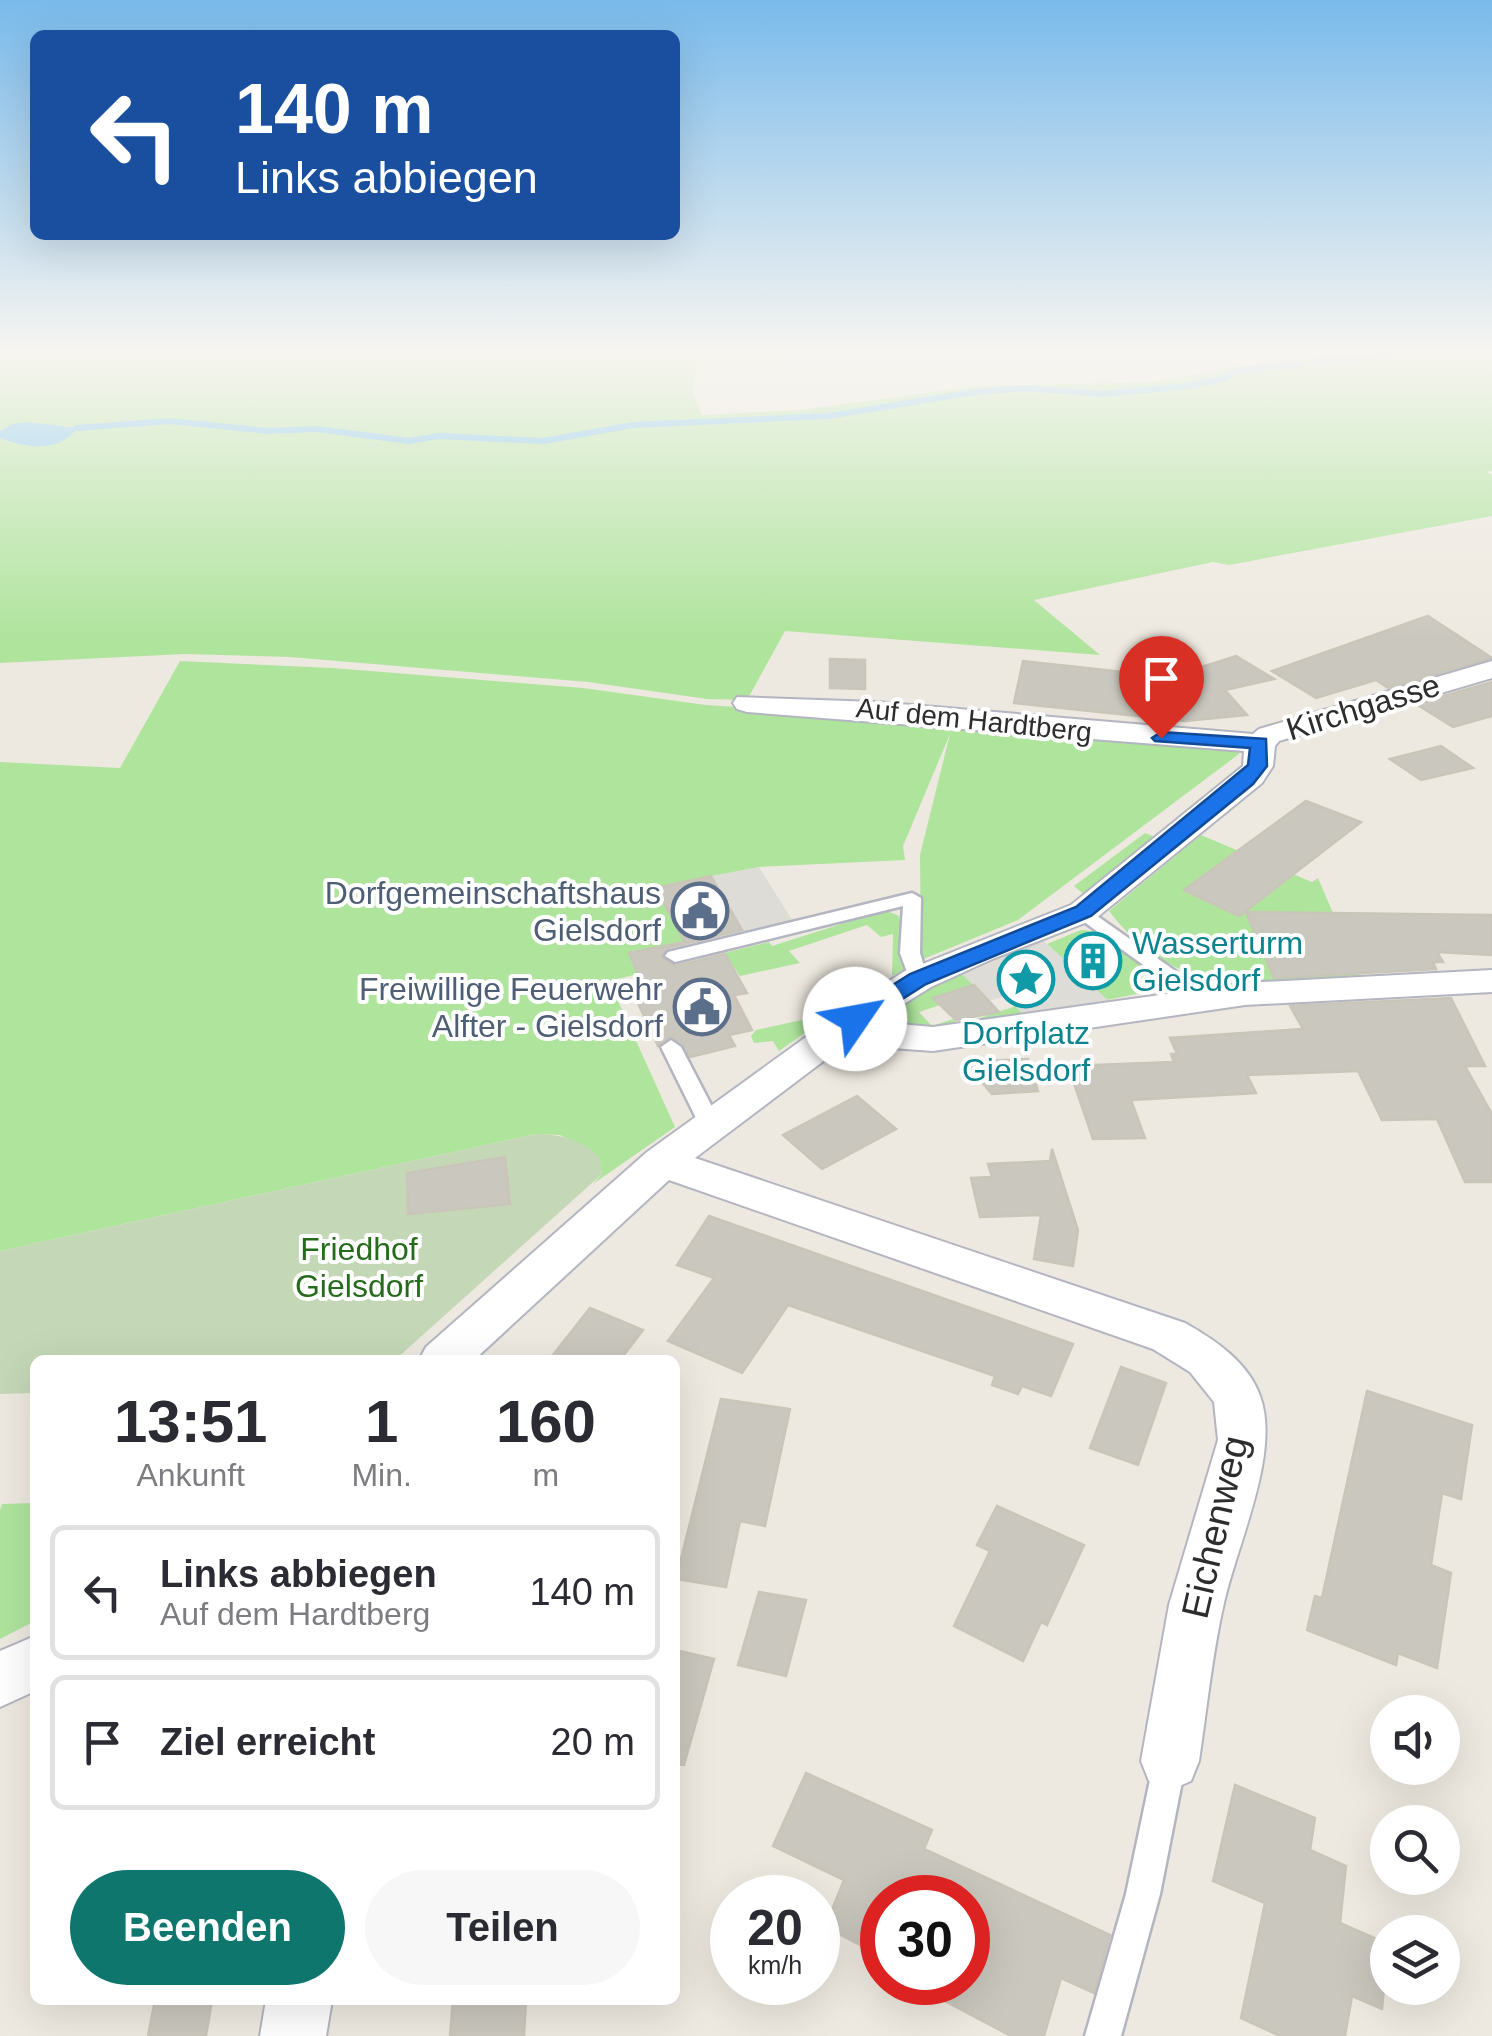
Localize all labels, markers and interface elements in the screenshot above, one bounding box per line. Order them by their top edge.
icon: left [70,70,200,200]
text: 140 m [235,70,433,148]
text: Links abbiegen [235,152,538,203]
pin [1119,636,1204,739]
icon: arrive [1134,651,1189,706]
street label: Kirchgasse [1282,667,1444,747]
street label: Auf dem Hardtberg [855,692,1093,748]
place label: Dorfgemeinschaftshaus Gielsdorf [325,875,661,948]
public building icon: Dorfgemeinschaftshaus Gielsdorf [670,881,730,941]
place label: Wasserturm Gielsdorf [1132,925,1303,998]
building icon: Wasserturm Gielsdorf [1063,931,1123,991]
place icon: Dorfplatz Gielsdorf [996,949,1056,1009]
position arrow [803,967,907,1071]
place label: Freiwillige Feuerwehr Alfter - Gielsdorf [359,971,663,1044]
public building icon: Freiwillige Feuerwehr Alfter - Gielsdorf [672,977,732,1037]
place label: Dorfplatz Gielsdorf [962,1015,1090,1088]
park label: Friedhof Gielsdorf [295,1231,423,1304]
text: 13:51 [114,1388,267,1455]
text: 1 [365,1388,398,1455]
text: 160 [496,1388,596,1455]
street label: Eichenweg [1174,1432,1256,1622]
text: Ankunft [136,1457,245,1493]
text: Min. [351,1457,412,1493]
text: m [533,1457,559,1493]
text: Links abbiegen [160,1553,437,1595]
icon: left [75,1565,130,1620]
text: 140 m [529,1571,635,1613]
text: Auf dem Hardtberg [160,1596,430,1632]
map controls [1370,1695,1460,2005]
button: sound [1370,1695,1460,1785]
icon: arrive [75,1715,130,1770]
text: Ziel erreicht [160,1721,375,1763]
text: 20 m [551,1721,635,1763]
button: search [1370,1805,1460,1895]
button: Beenden [70,1870,345,1985]
button: Teilen [365,1870,640,1985]
speed limit sign: 30 [860,1875,990,2005]
text: 20 [747,1900,803,1956]
button: layers [1370,1915,1460,2005]
text: km/h [748,1951,802,1979]

